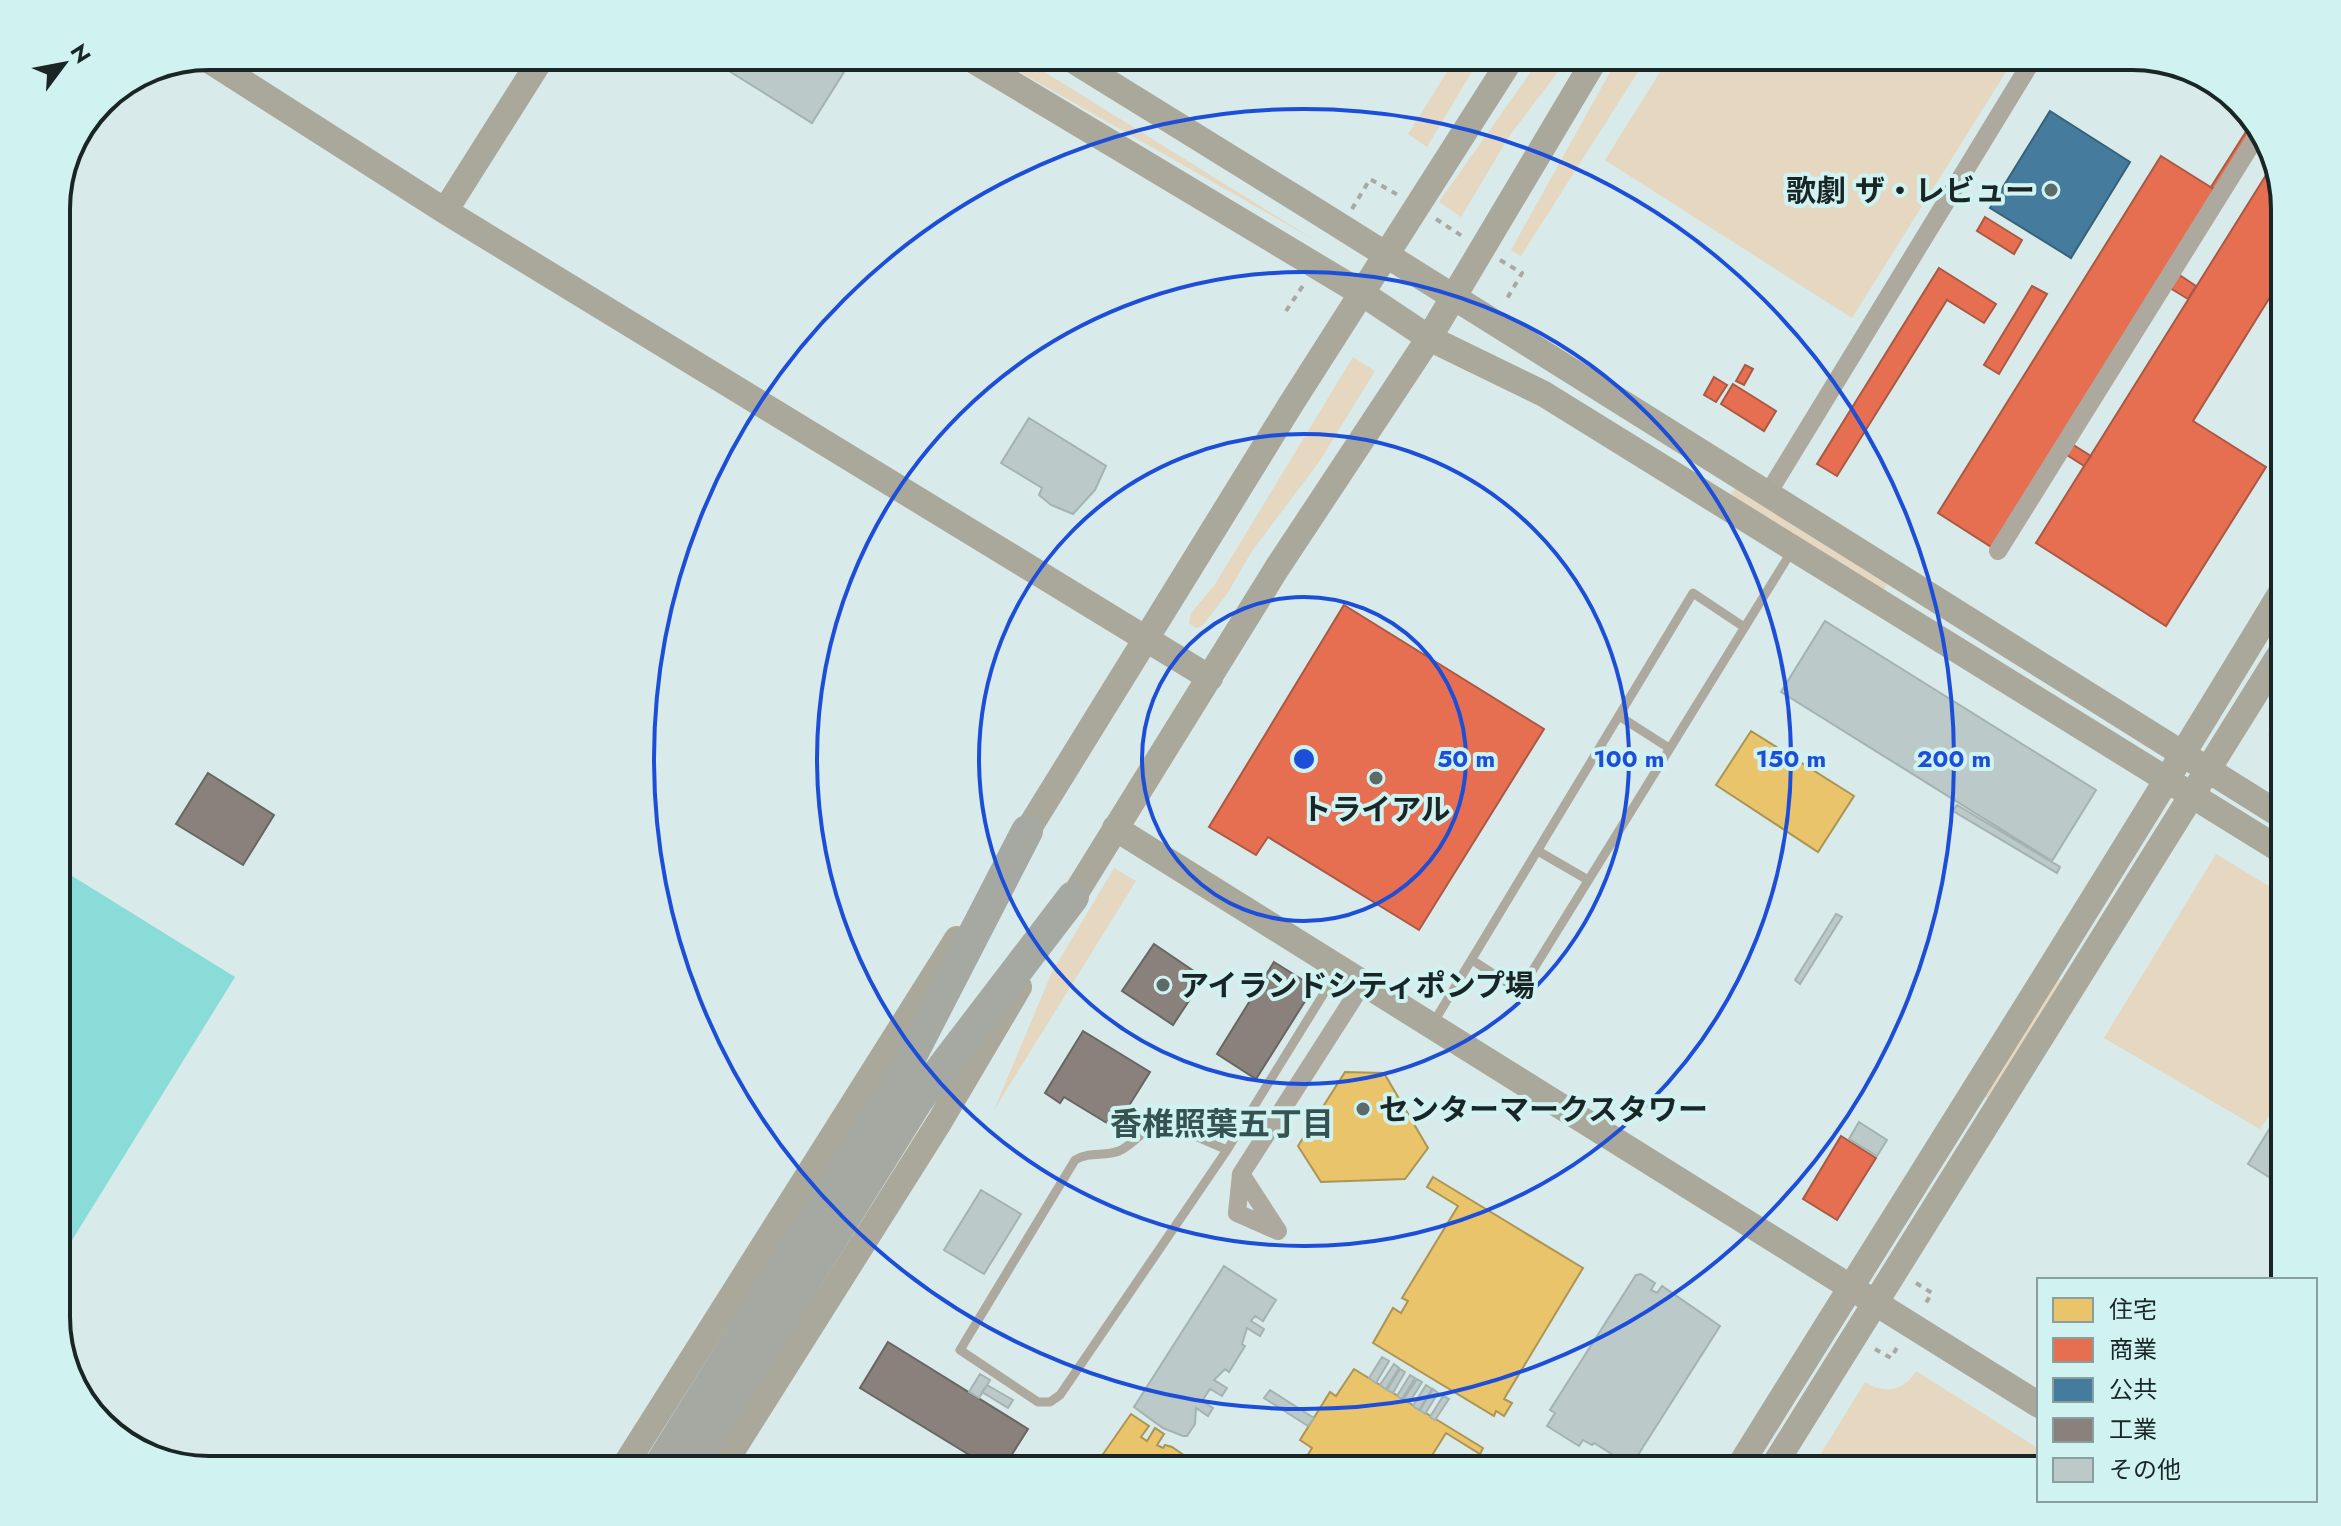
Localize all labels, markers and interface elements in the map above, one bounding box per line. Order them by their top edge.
north arrow [24,24,104,104]
text: N [63,38,99,69]
place label: 歌劇 ザ・レビュー [1786,169,2035,212]
marker: 歌劇 ザ・レビュー [2042,181,2060,199]
text: 50 m [1437,741,1495,776]
text: 100 m [1594,741,1664,776]
text: 150 m [1756,741,1826,776]
text: 200 m [1917,741,1991,776]
centre of rings [1290,745,1318,773]
marker: トライアル [1367,769,1385,787]
place label: トライアル [1301,788,1451,831]
place label: アイランドシティポンプ場 [1179,964,1535,1007]
marker: アイランドシティポンプ場 [1154,976,1172,994]
place label: センターマークスタワー [1379,1088,1708,1131]
marker: センターマークスタワー [1354,1100,1372,1118]
district label: 香椎照葉五丁目 [1110,1101,1334,1147]
legend [2037,1278,2317,1502]
text: 住宅 [2109,1292,2157,1327]
text: 商業 [2109,1332,2157,1367]
text: 公共 [2109,1372,2157,1407]
text: 工業 [2109,1412,2157,1447]
text: その他 [2109,1452,2181,1487]

